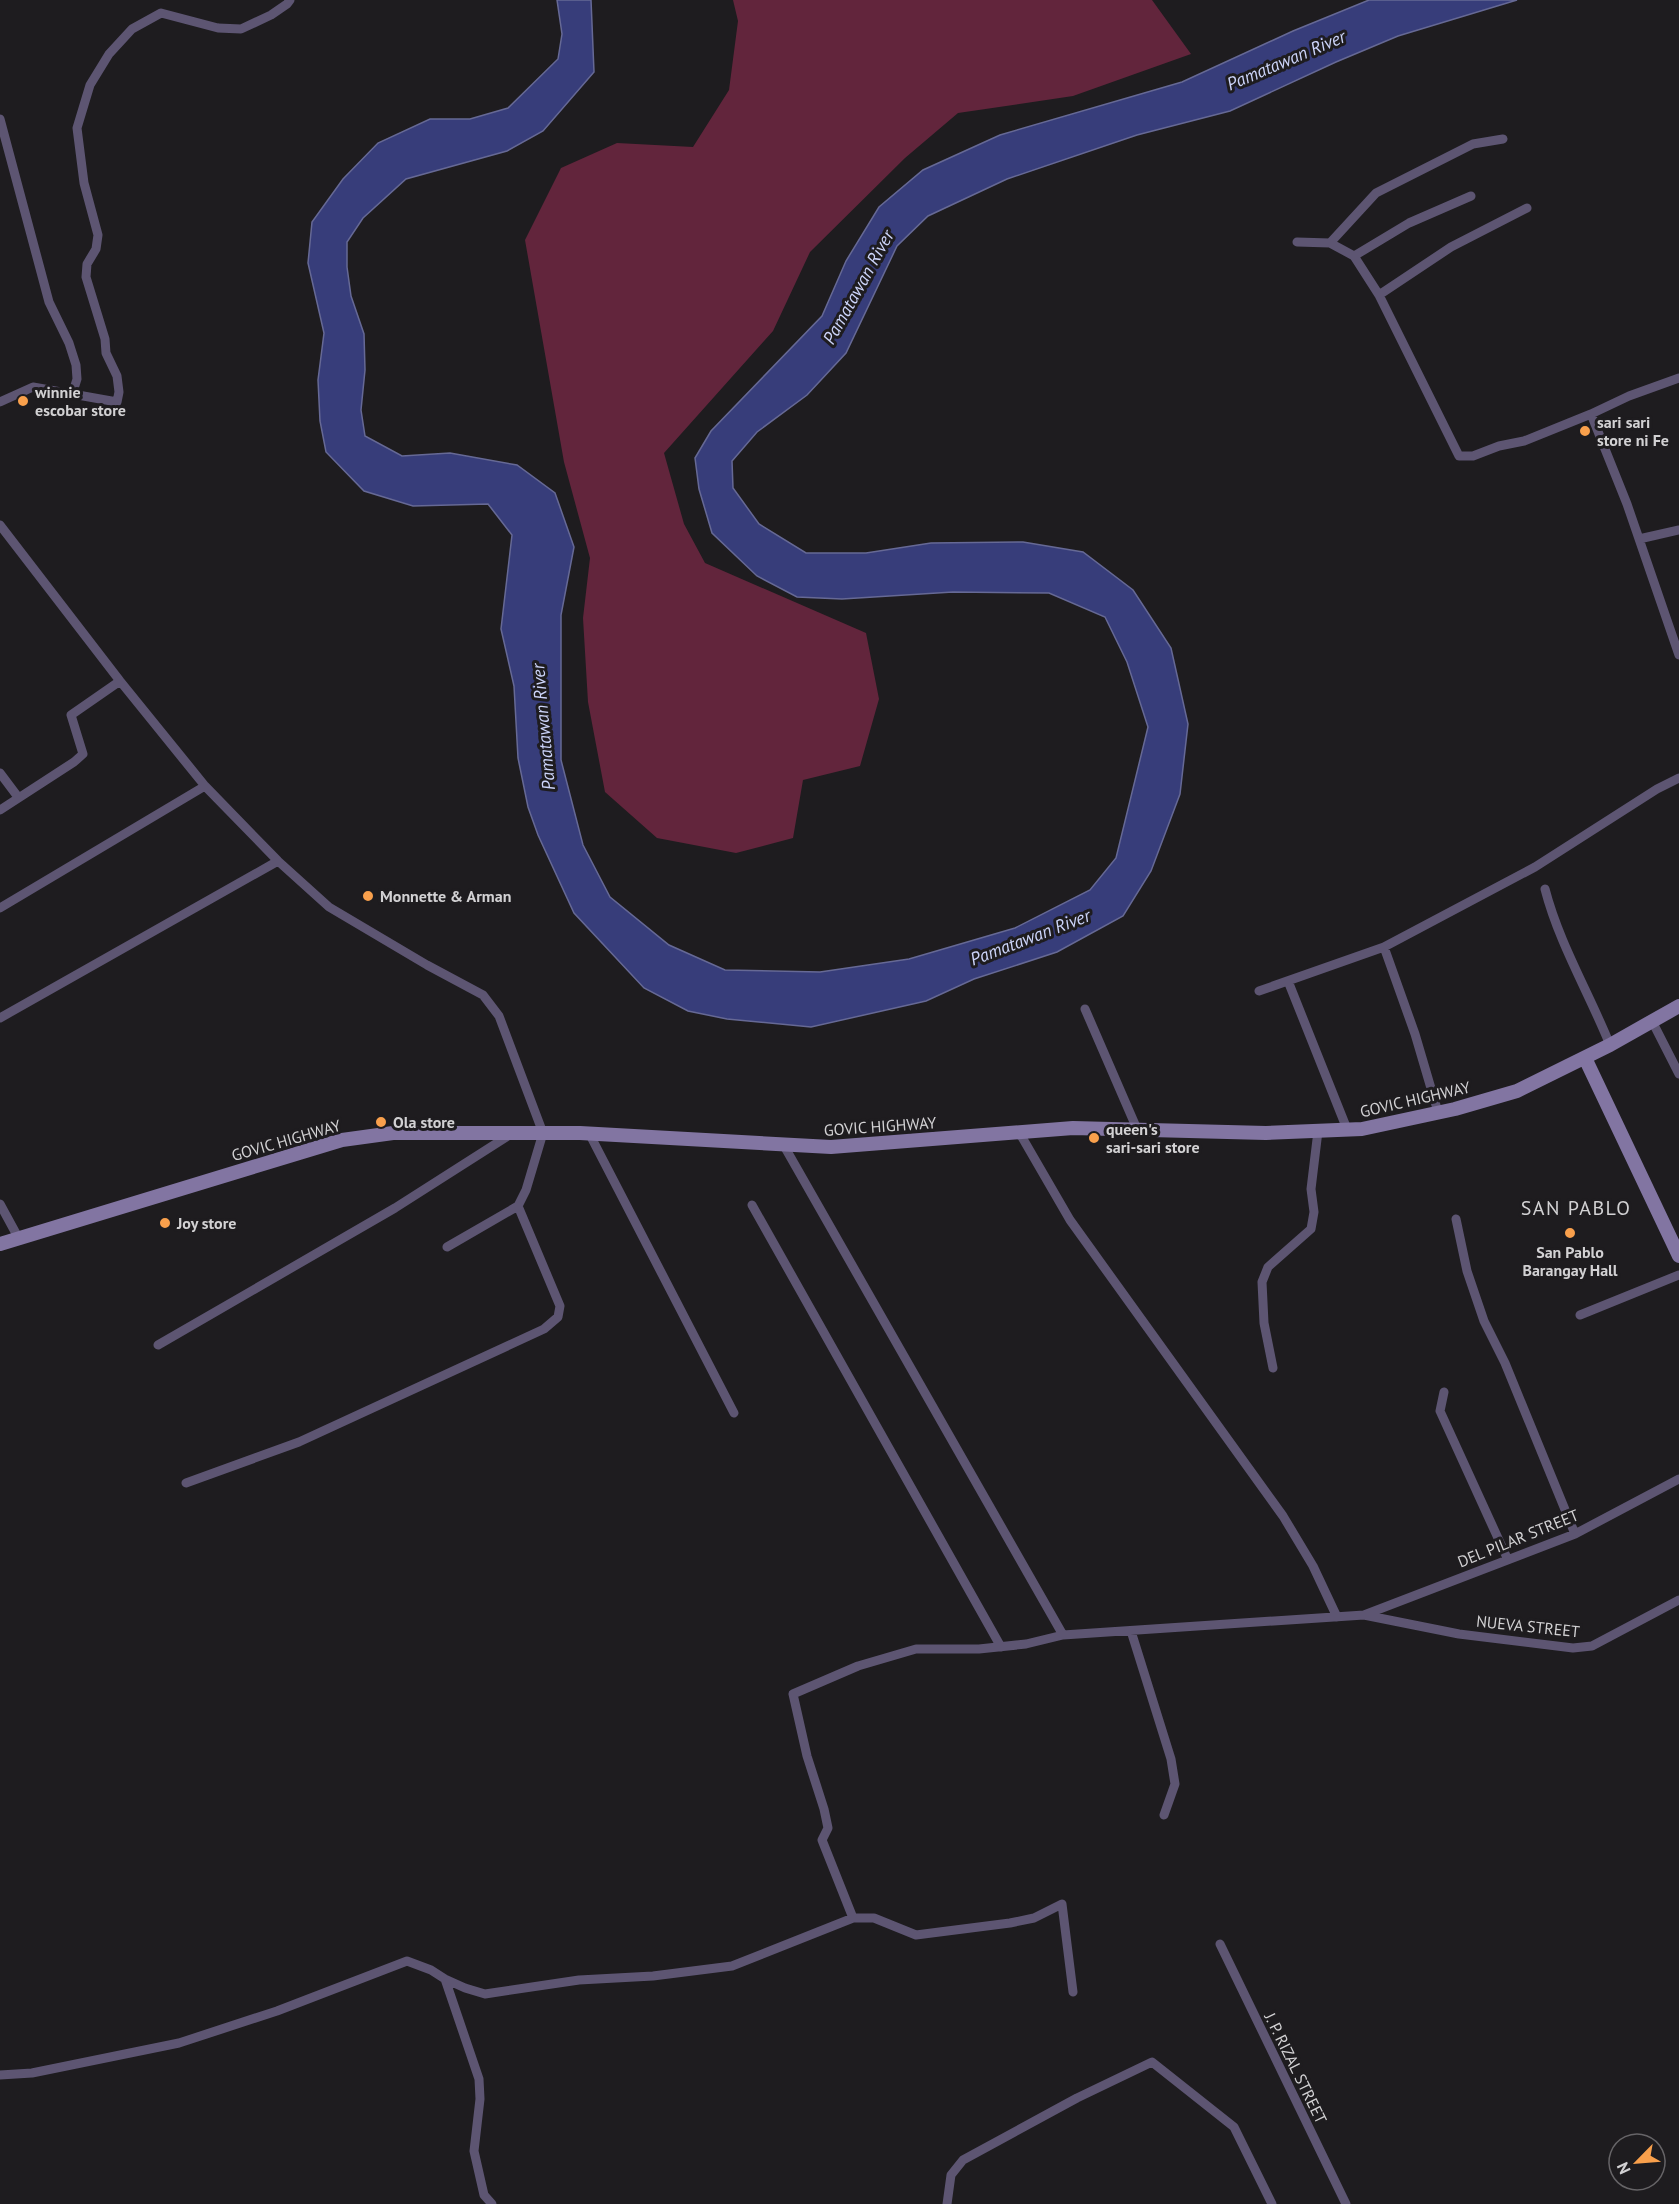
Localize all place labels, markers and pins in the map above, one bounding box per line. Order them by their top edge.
place label: winnie escobar store [34,382,126,420]
marker: winnie escobar store [16,394,30,408]
place label: sari sari store ni Fe [1597,412,1669,450]
marker: sari sari store ni Fe [1578,424,1592,438]
place label: Monnette & Arman [380,886,511,906]
marker: Monnette & Arman [361,889,375,903]
place label: Ola store [393,1112,455,1132]
marker: Ola store [374,1115,388,1129]
place label: queen's sari-sari store [1106,1119,1200,1157]
marker: queen's sari-sari store [1087,1131,1101,1145]
place label: Joy store [176,1213,236,1233]
marker: Joy store [158,1216,172,1230]
marker: San Pablo Barangay Hall [1563,1226,1577,1240]
place label: San Pablo Barangay Hall [1522,1242,1618,1280]

